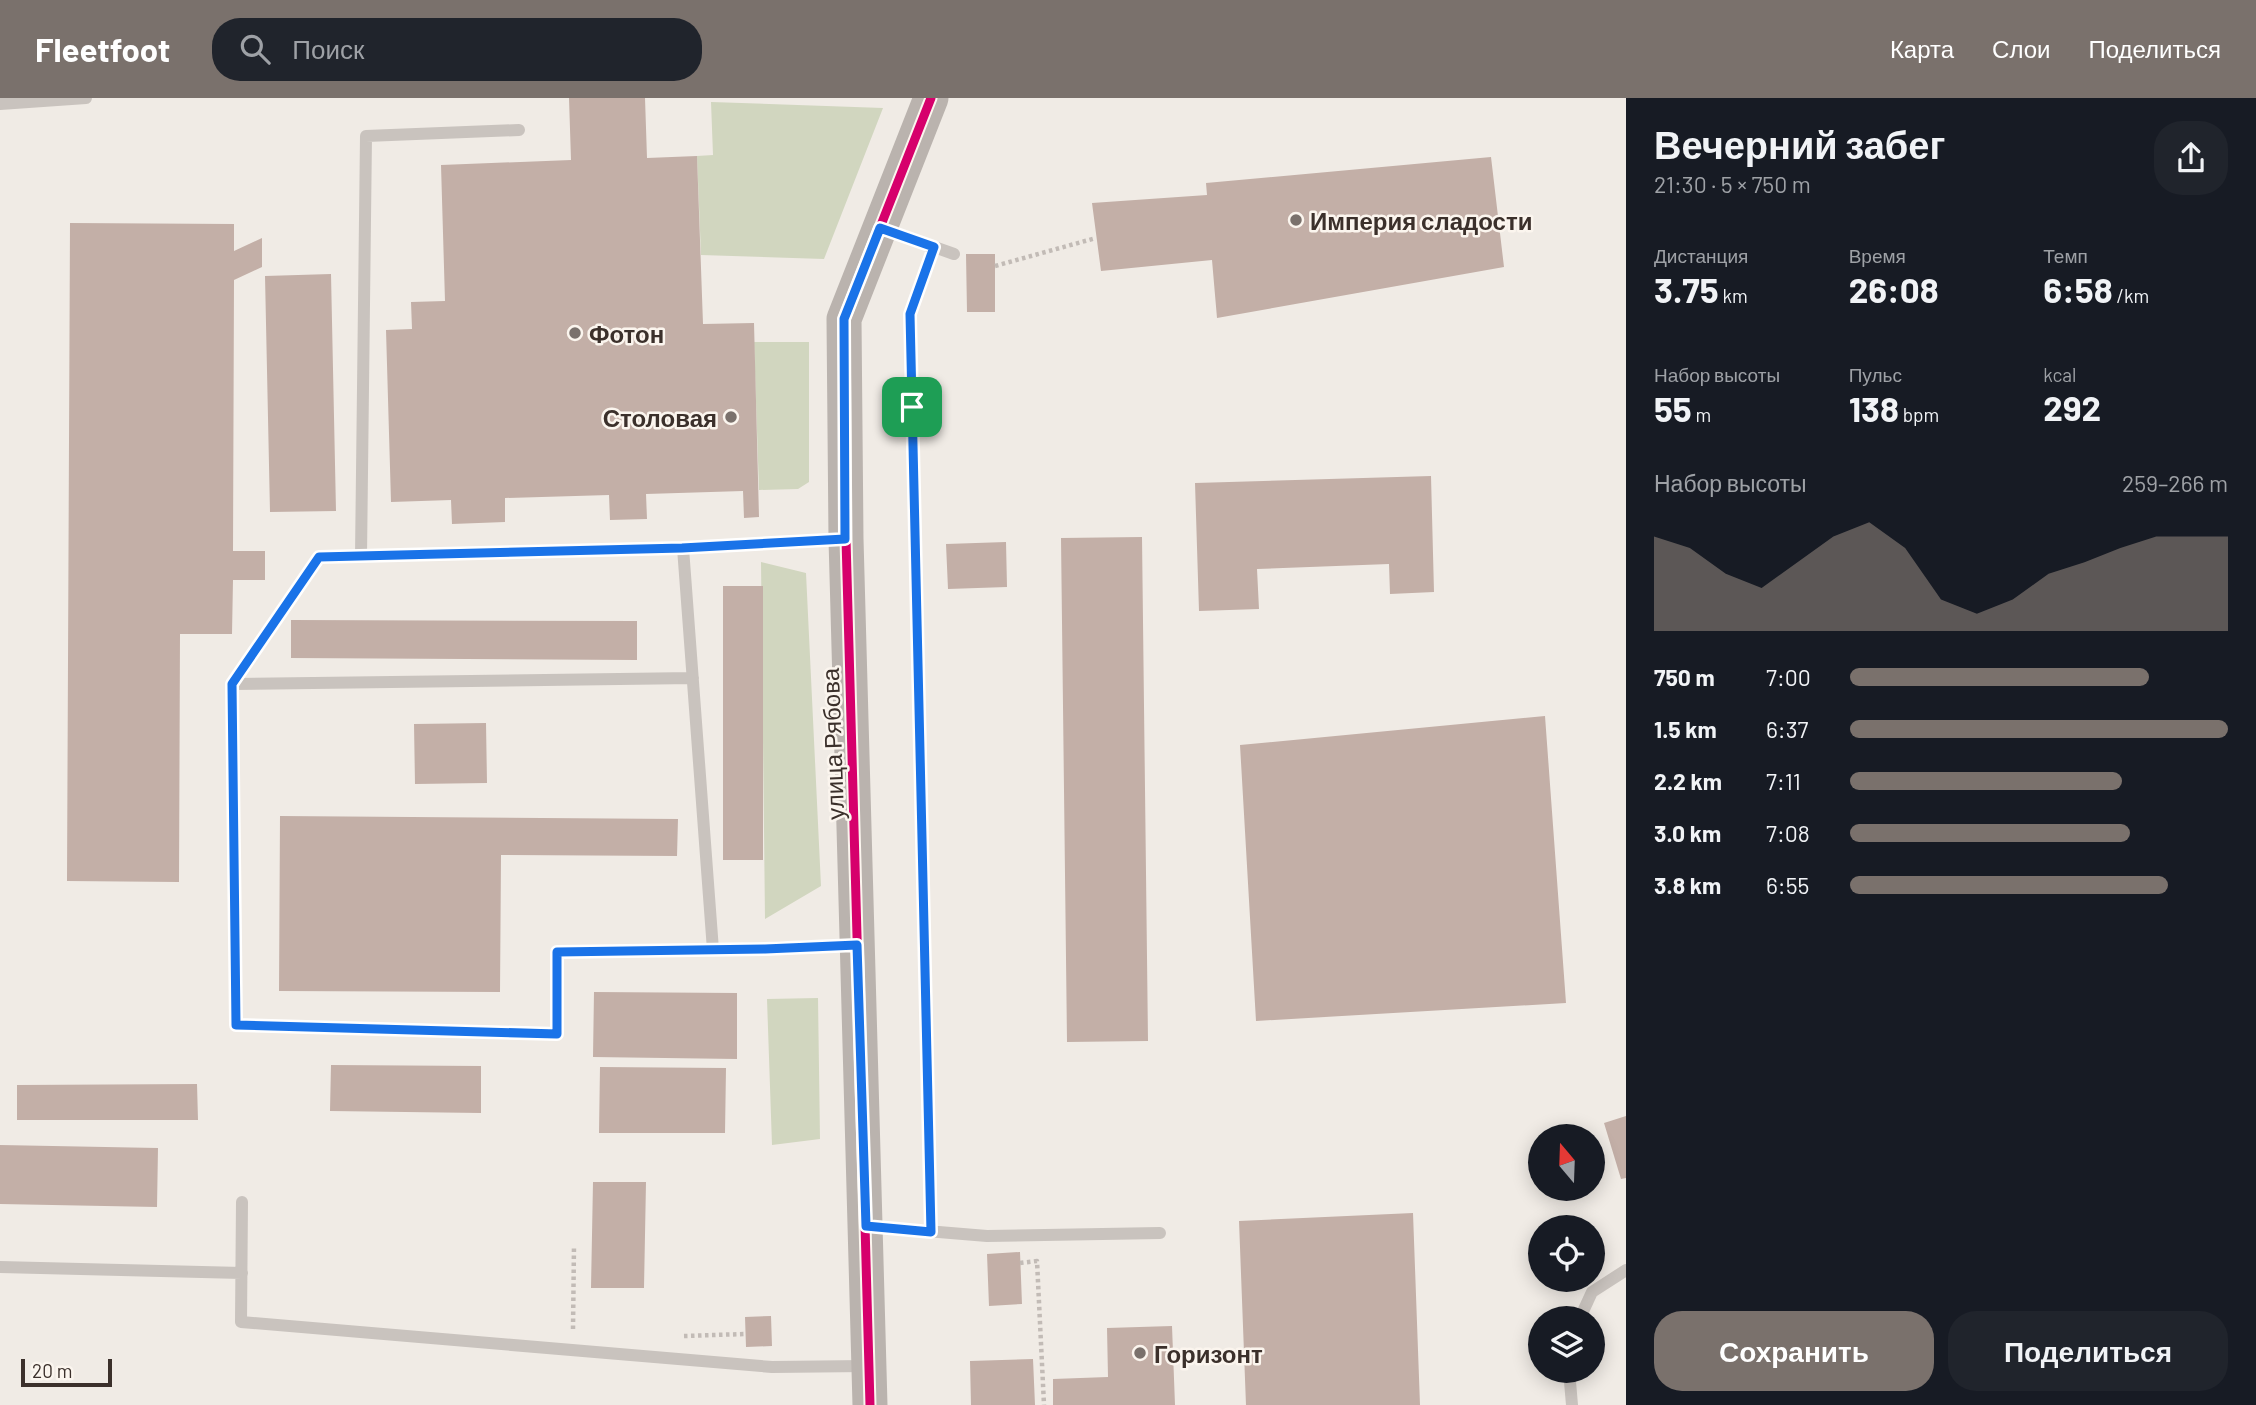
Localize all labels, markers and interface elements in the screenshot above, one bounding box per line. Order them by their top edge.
search box [212,18,702,81]
text: Fleetfoot [35,29,170,69]
icon: search [236,30,274,68]
text: Поиск [292,33,364,64]
text: Карта [1890,34,1954,63]
text: Слои [1992,34,2050,63]
text: Поделиться [2088,34,2221,63]
text: Вечерний забег [1654,121,1945,167]
button: share [2154,121,2228,195]
text: 21:30 · 5 × 750 m [1654,170,1811,198]
place label: Империя сладости [1310,206,1532,235]
marker: Империя сладости [1288,212,1304,228]
text: Дистанция [1654,244,1748,267]
text: Время [1849,244,1906,267]
text: Темп [2043,244,2088,267]
text: 3.75 [1654,268,1719,310]
text: 26:08 [1849,268,1939,310]
text: 6:58 [2043,268,2113,310]
text: km [1719,284,1748,307]
text: /km [2113,284,2149,307]
place label: Фотон [589,319,664,348]
marker: Фотон [567,325,583,341]
text: Набор высоты [1654,363,1780,386]
text: Пульс [1849,363,1902,386]
text: kcal [2043,363,2076,386]
pin [882,377,942,437]
text: 292 [2043,386,2101,428]
text: 55 [1654,387,1692,429]
text: 138 [1849,387,1899,429]
icon: arrive [893,388,931,426]
place label: Столовая [603,403,717,432]
text: m [1692,403,1711,426]
text: bpm [1899,403,1939,426]
marker: Столовая [723,409,739,425]
text: Набор высоты [1654,469,1807,497]
text: 259–266 m [2122,469,2228,497]
text: 750 m [1654,663,1715,691]
text: 7:00 [1766,663,1811,691]
street label: улица Рябова [815,667,849,820]
text: 1.5 km [1654,715,1717,743]
text: 6:37 [1766,715,1808,743]
text: 2.2 km [1654,767,1722,795]
text: 7:11 [1766,767,1801,795]
text: 3.0 km [1654,819,1721,847]
text: 7:08 [1766,819,1810,847]
text: 3.8 km [1654,871,1721,899]
text: 6:55 [1766,871,1809,899]
north arrow [1528,1124,1605,1200]
map controls [1528,1124,1605,1383]
button: locate [1528,1215,1605,1292]
button: layers [1528,1306,1605,1383]
button: Сохранить [1654,1311,1934,1391]
button: Поделиться [1948,1311,2228,1391]
place label: Горизонт [1154,1339,1263,1368]
marker: Горизонт [1132,1345,1148,1361]
scale bar [21,1356,112,1388]
text: 20 m [32,1359,72,1382]

